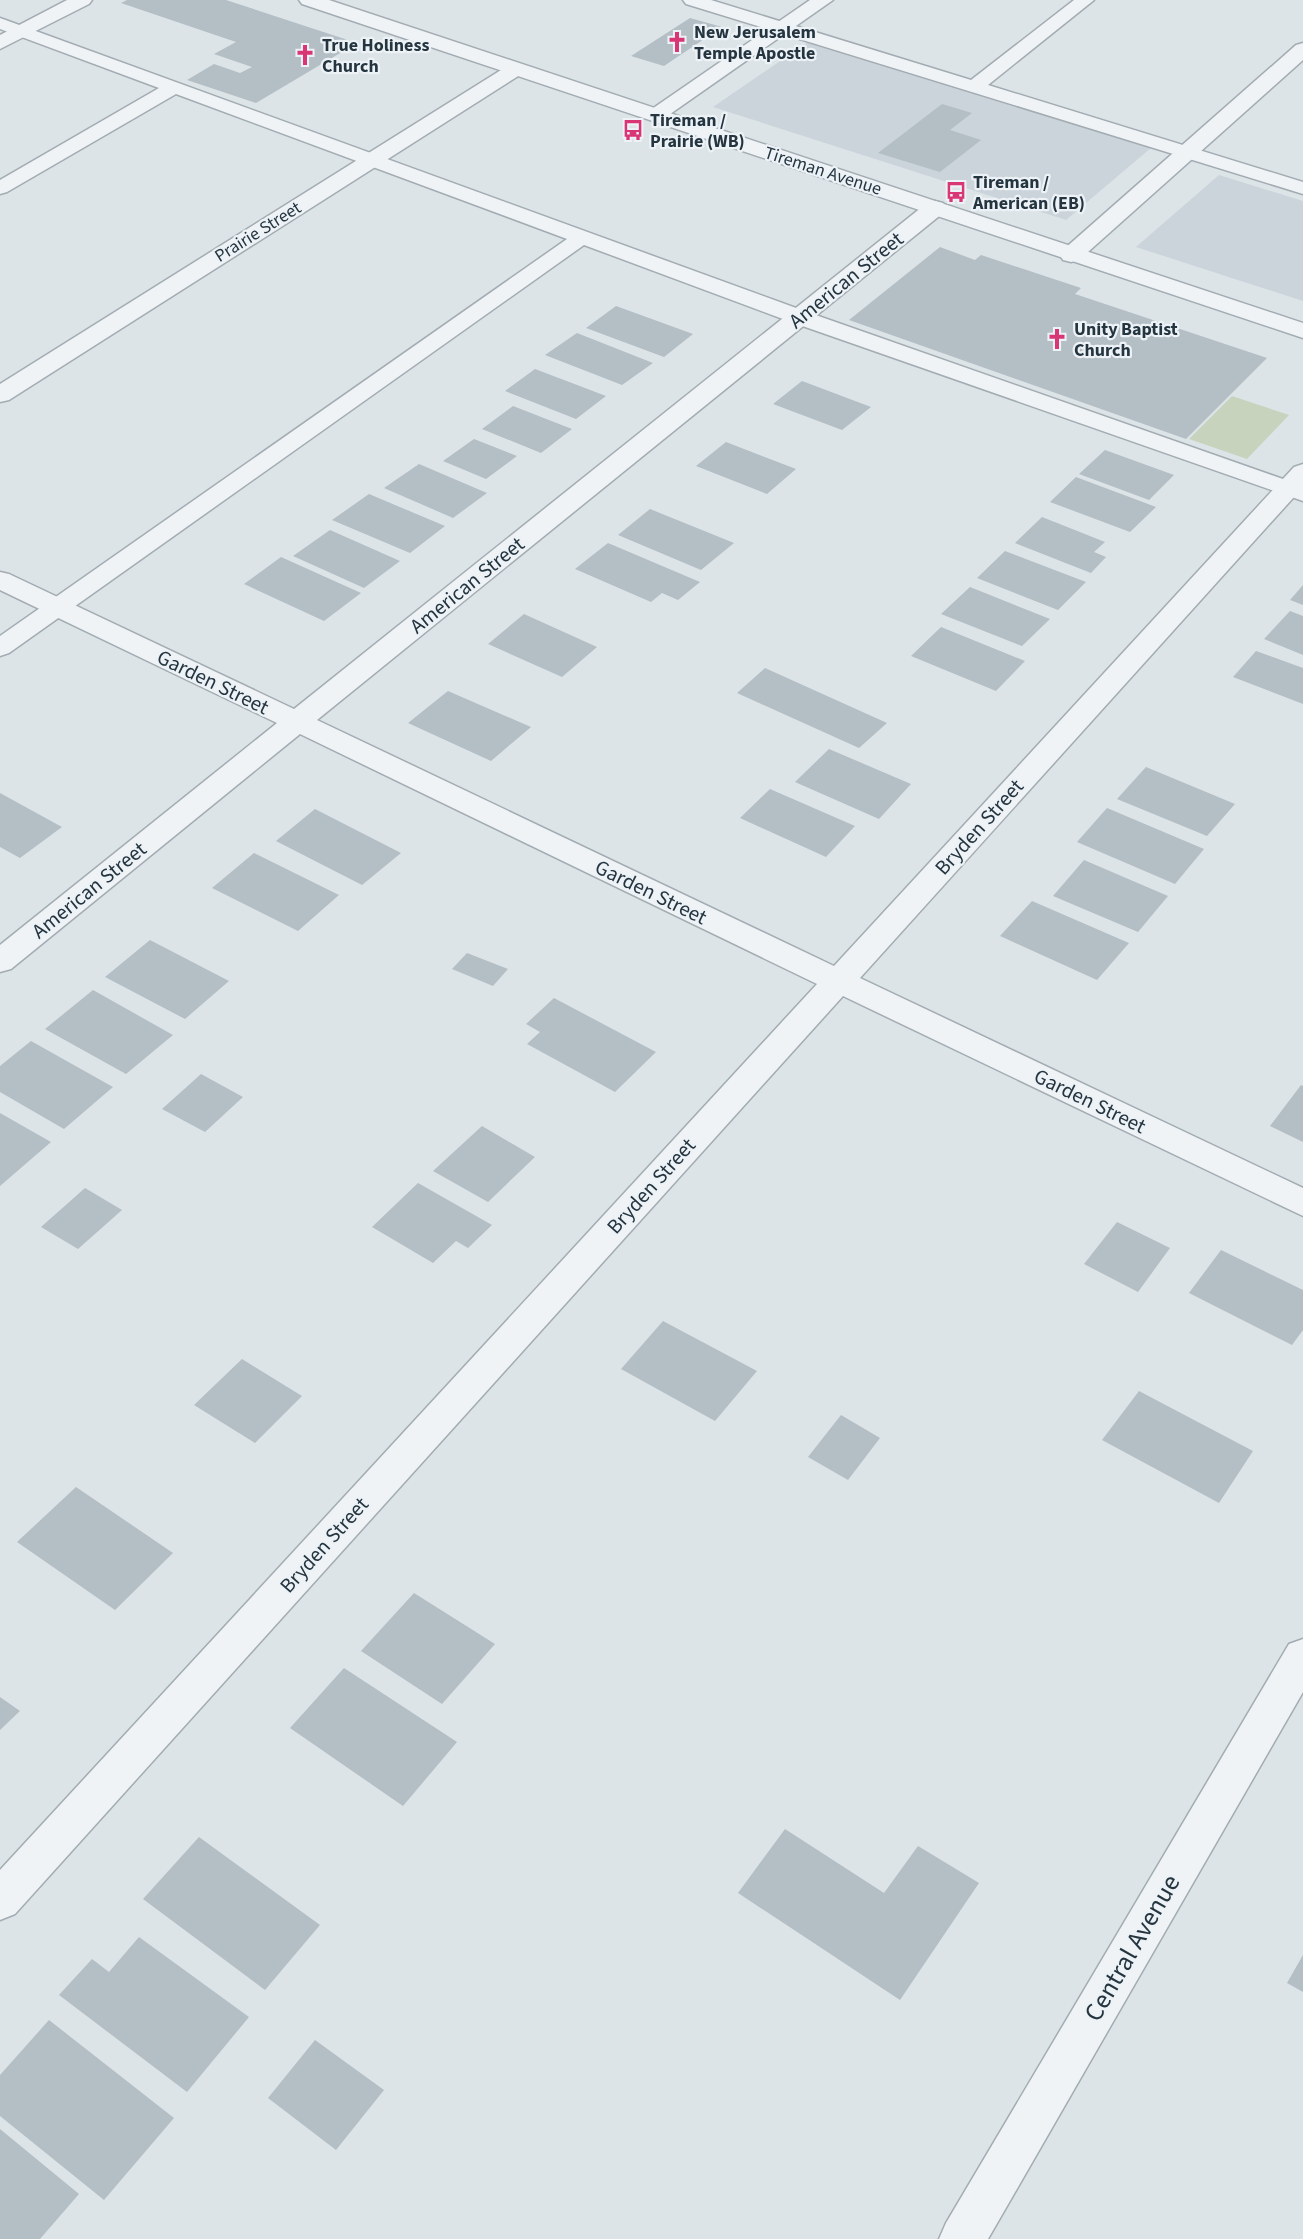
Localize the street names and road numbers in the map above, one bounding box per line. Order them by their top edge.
street label: Tireman Avenue [761,140,885,202]
street label: Prairie Street [210,195,306,269]
street label: American Street [782,224,910,336]
street label: American Street [403,529,531,641]
street label: Garden Street [152,642,274,722]
street label: Bryden Street [928,772,1030,882]
street label: American Street [25,834,153,946]
street label: Garden Street [590,852,712,932]
street label: Garden Street [1029,1061,1151,1141]
street label: Bryden Street [600,1131,702,1241]
street label: Bryden Street [273,1490,375,1600]
street label: Central Avenue [1075,1868,1189,2028]

